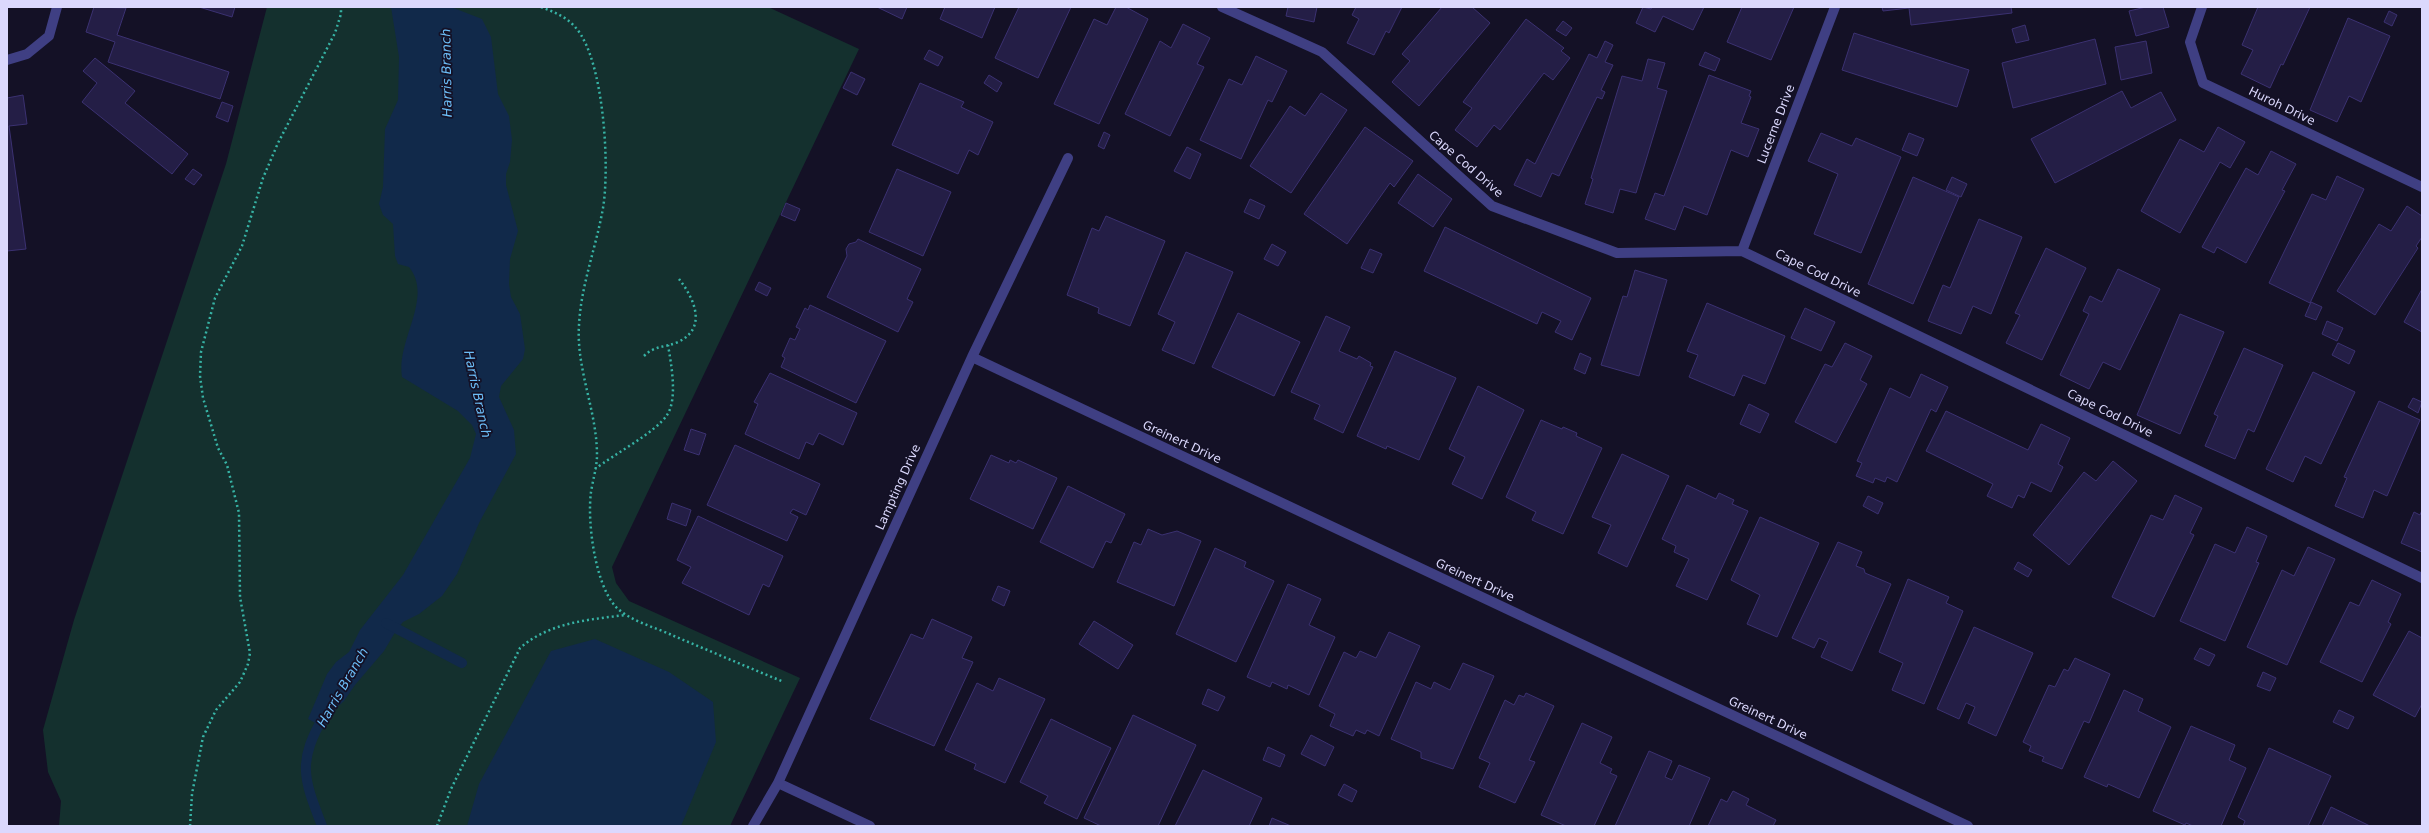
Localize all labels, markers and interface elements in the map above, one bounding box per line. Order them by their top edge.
water label: Harris Branch [438,28,455,118]
street label: Lucerne Drive [1754,82,1798,166]
street label: Huroh Drive [2247,84,2317,128]
street label: Cape Cod Drive [1426,128,1506,200]
street label: Cape Cod Drive [1773,246,1863,300]
water label: Harris Branch [461,349,494,439]
street label: Cape Cod Drive [2065,386,2155,440]
street label: Greinert Drive [1140,418,1224,466]
street label: Lampting Drive [873,442,923,532]
street label: Greinert Drive [1433,556,1517,604]
water label: Harris Branch [314,645,371,729]
street label: Greinert Drive [1726,694,1810,742]

